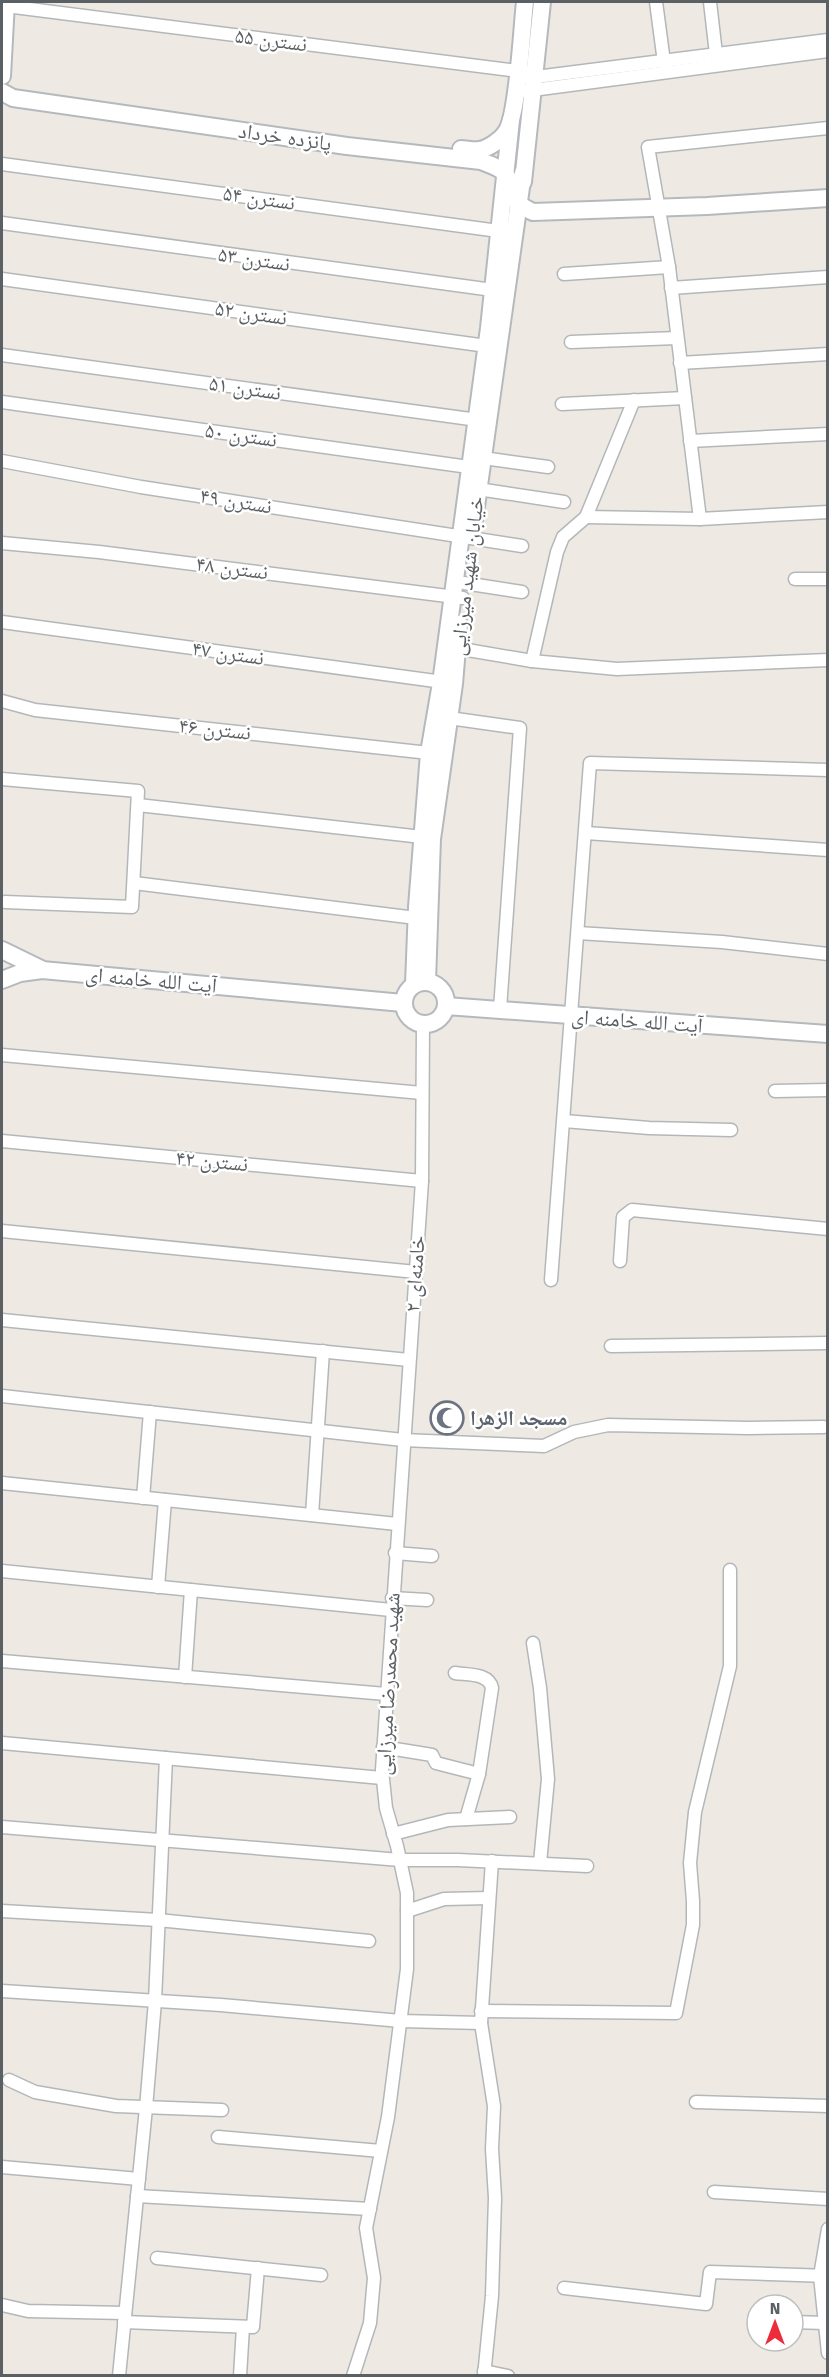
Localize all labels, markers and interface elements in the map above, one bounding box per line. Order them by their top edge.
street label: نسترن ۵۵ [233,23,309,57]
street label: پانزده خرداد [237,118,333,156]
street label: نسترن ۵۴ [221,180,297,216]
street label: نسترن ۵۳ [216,241,292,277]
street label: نسترن ۵۲ [213,295,289,331]
street label: نسترن ۵۱ [207,370,283,406]
street label: نسترن ۵۰ [203,417,279,453]
street label: نسترن ۴۹ [198,482,274,520]
street label: خیابان شهید میرزایی [444,495,490,657]
street label: نسترن ۴۸ [194,551,270,585]
street label: نسترن ۴۷ [190,635,266,671]
street label: نسترن ۴۶ [178,712,252,746]
street label: آیت الله خامنه ای [84,961,219,999]
street label: آیت الله خامنه ای [570,1003,704,1039]
street label: نسترن ۴۲ [175,1145,249,1177]
street label: خامنه‌ای ۲ [399,1235,431,1313]
mosque icon: مسجد الزهرا [429,1400,465,1436]
place label: مسجد الزهرا [470,1405,567,1431]
street label: شهید محمدرضا میرزایی [370,1592,406,1776]
north arrow [745,2293,805,2353]
text: N [770,2299,780,2318]

